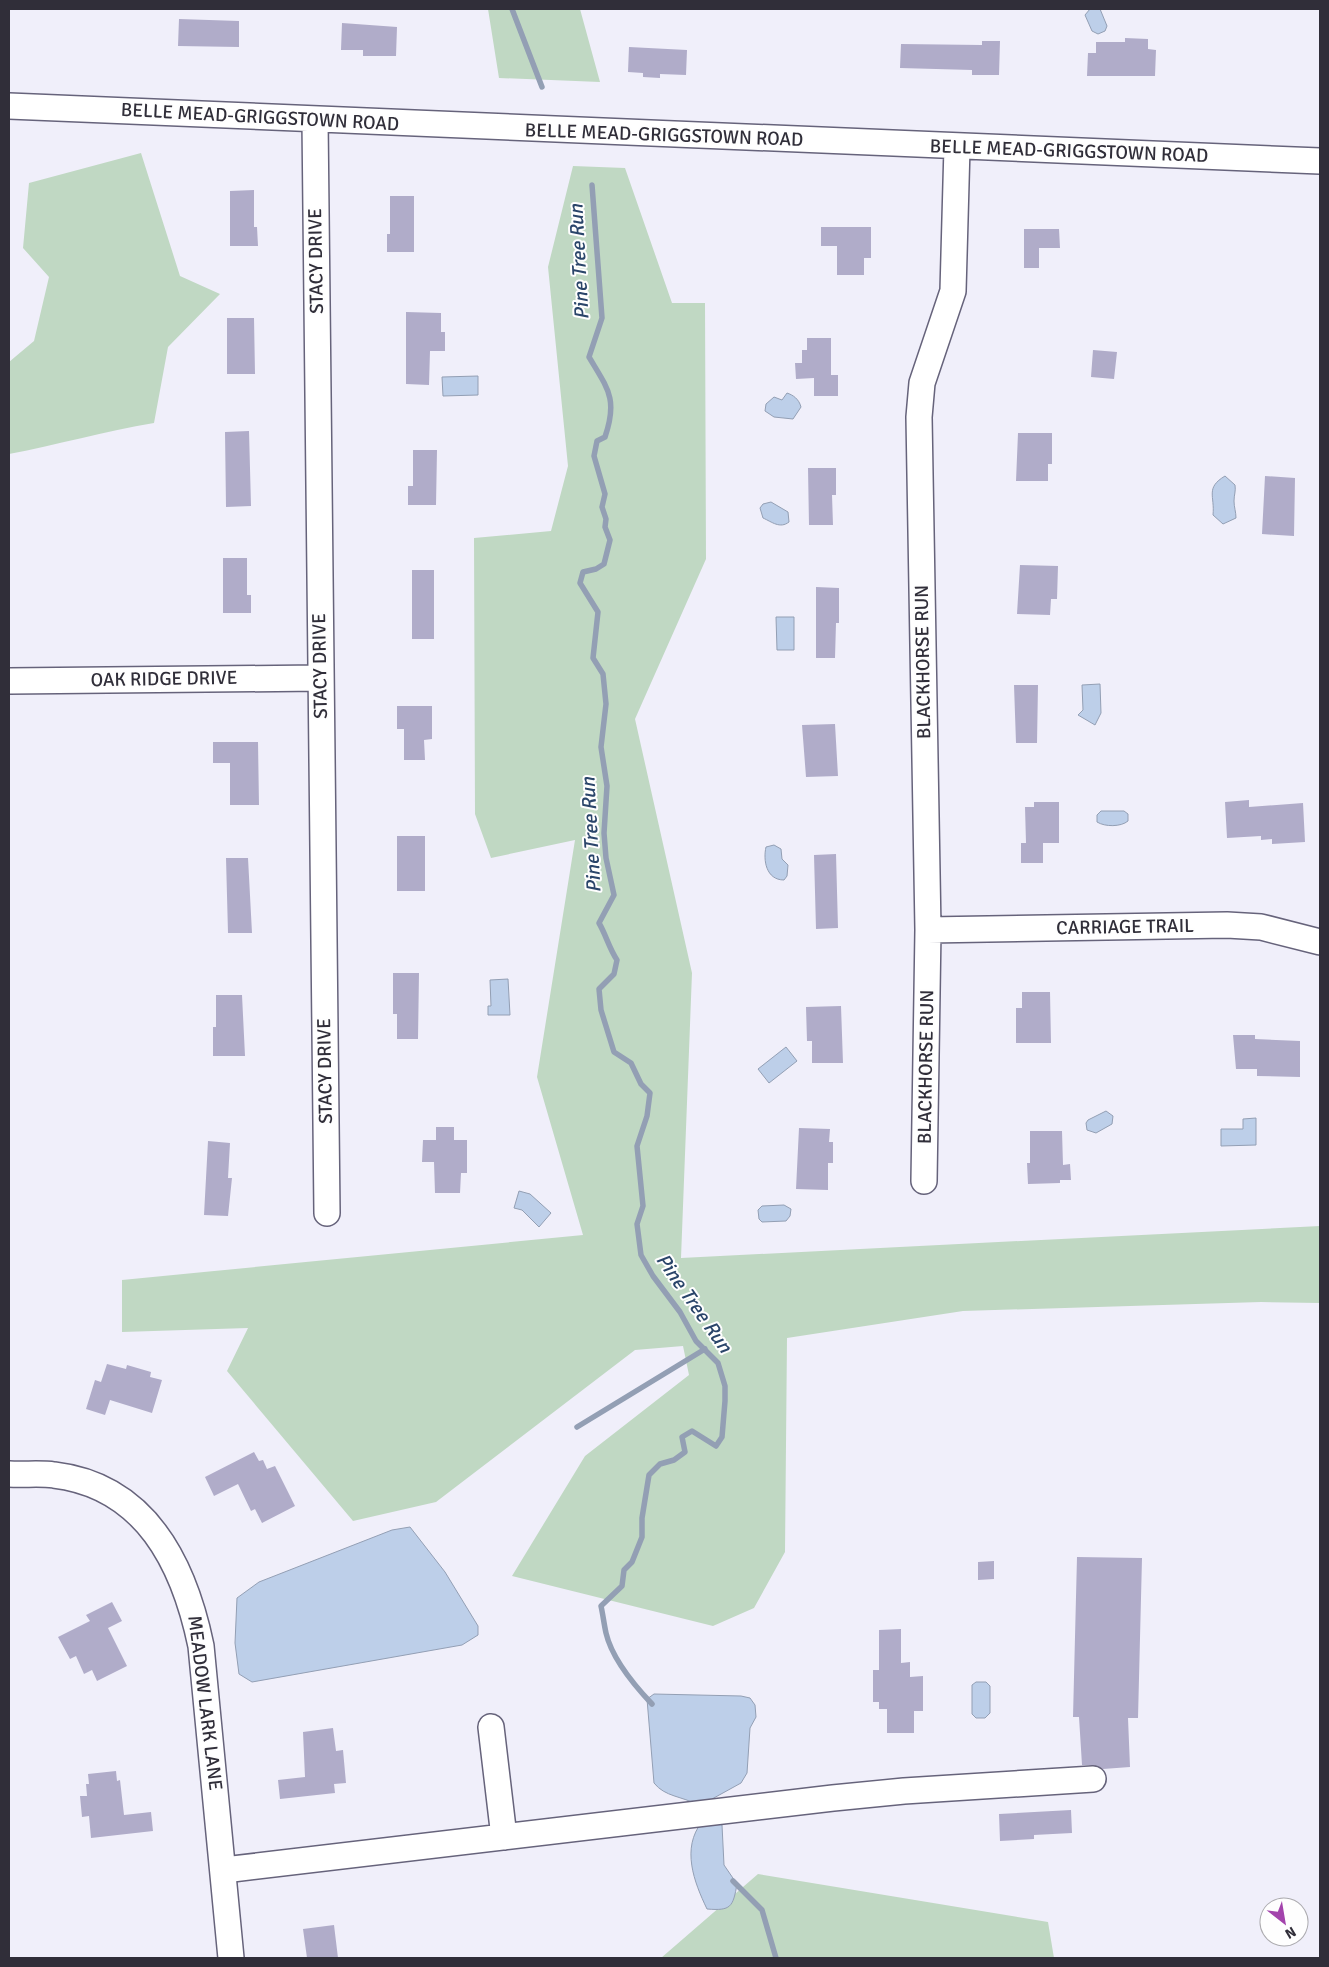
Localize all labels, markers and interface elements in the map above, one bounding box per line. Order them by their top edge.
street label: BELLE MEAD-GRIGGSTOWN ROAD [120,98,400,136]
street label: BELLE MEAD-GRIGGSTOWN ROAD [524,118,804,152]
street label: BELLE MEAD-GRIGGSTOWN ROAD [929,134,1209,168]
water label: Pine Tree Run [563,202,595,320]
street label: STACY DRIVE [303,208,329,314]
street label: BLACKHORSE RUN [910,585,936,739]
street label: STACY DRIVE [307,613,333,719]
street label: OAK RIDGE DRIVE [90,666,238,692]
water label: Pine Tree Run [575,775,607,893]
street label: CARRIAGE TRAIL [1056,914,1194,940]
street label: BLACKHORSE RUN [913,990,939,1144]
street label: STACY DRIVE [312,1018,338,1124]
water label: Pine Tree Run [651,1248,738,1358]
street label: MEADOW LARK LANE [182,1614,228,1792]
north arrow [1259,1897,1309,1947]
text: N [1282,1923,1299,1943]

